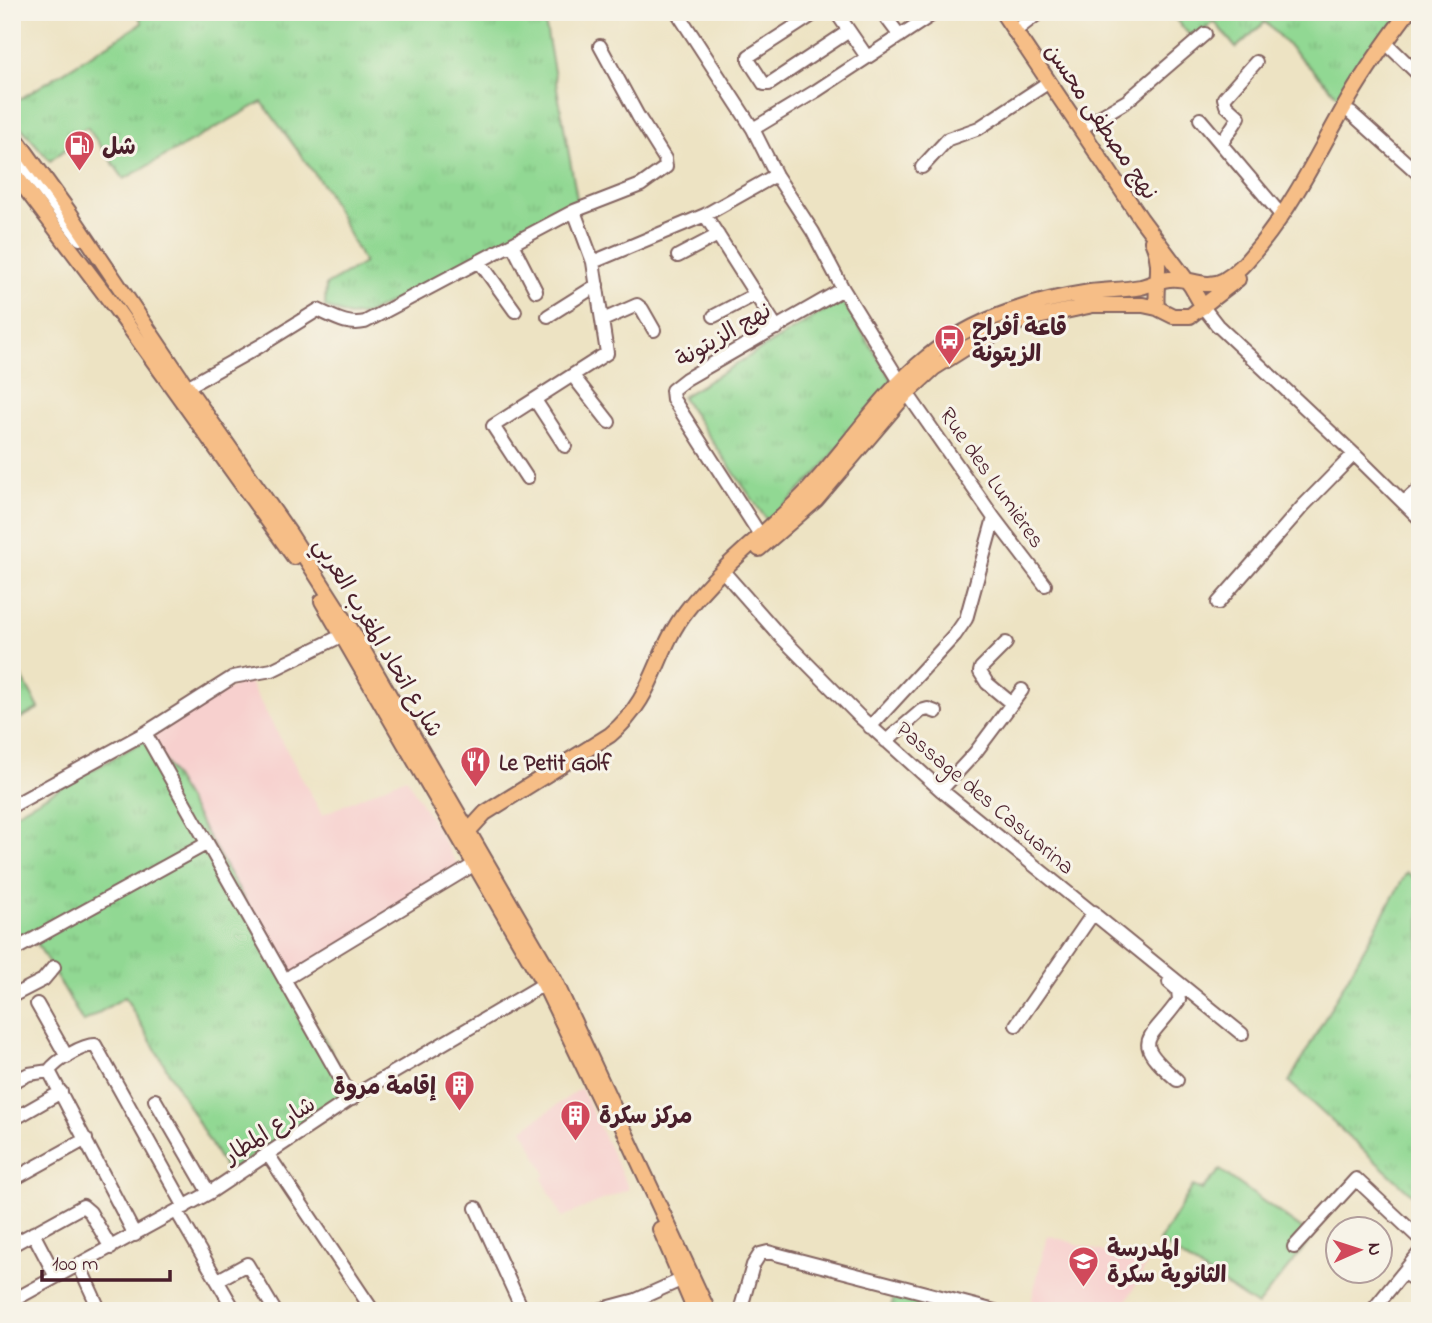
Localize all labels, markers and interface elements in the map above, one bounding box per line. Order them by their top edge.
street label: نهج مصطفى محسن [1035,37,1165,207]
fuel station icon: شل [62,129,96,173]
place label: شل [102,132,136,165]
street label: نهج الزيتونة [670,295,778,377]
place label: قاعة أفراح الزيتونة [972,313,1067,372]
bus stop icon: قاعة أفراح الزيتونة [932,323,966,367]
street label: Rue des Lumières [930,401,1052,556]
street label: شارع اتحاد المغرب العربي [302,532,450,745]
street label: Passage des Casuarina [887,714,1081,884]
restaurant icon: Le Petit Golf [459,745,493,789]
place label: Le Petit Golf [499,748,613,781]
building icon: إقامة مروة [442,1069,476,1113]
place label: إقامة مروة [333,1072,436,1105]
street label: شارع المطار [216,1089,323,1174]
building icon: مركز سكرة [559,1098,593,1142]
place label: مركز سكرة [599,1101,692,1134]
north arrow [1324,1214,1394,1284]
place label: المدرسة الثانوية سكرة [1107,1234,1227,1293]
scale bar [42,1239,170,1283]
text: N [1360,1242,1387,1257]
school or university icon: المدرسة الثانوية سكرة [1067,1244,1101,1288]
text: 100 m [52,1250,98,1280]

